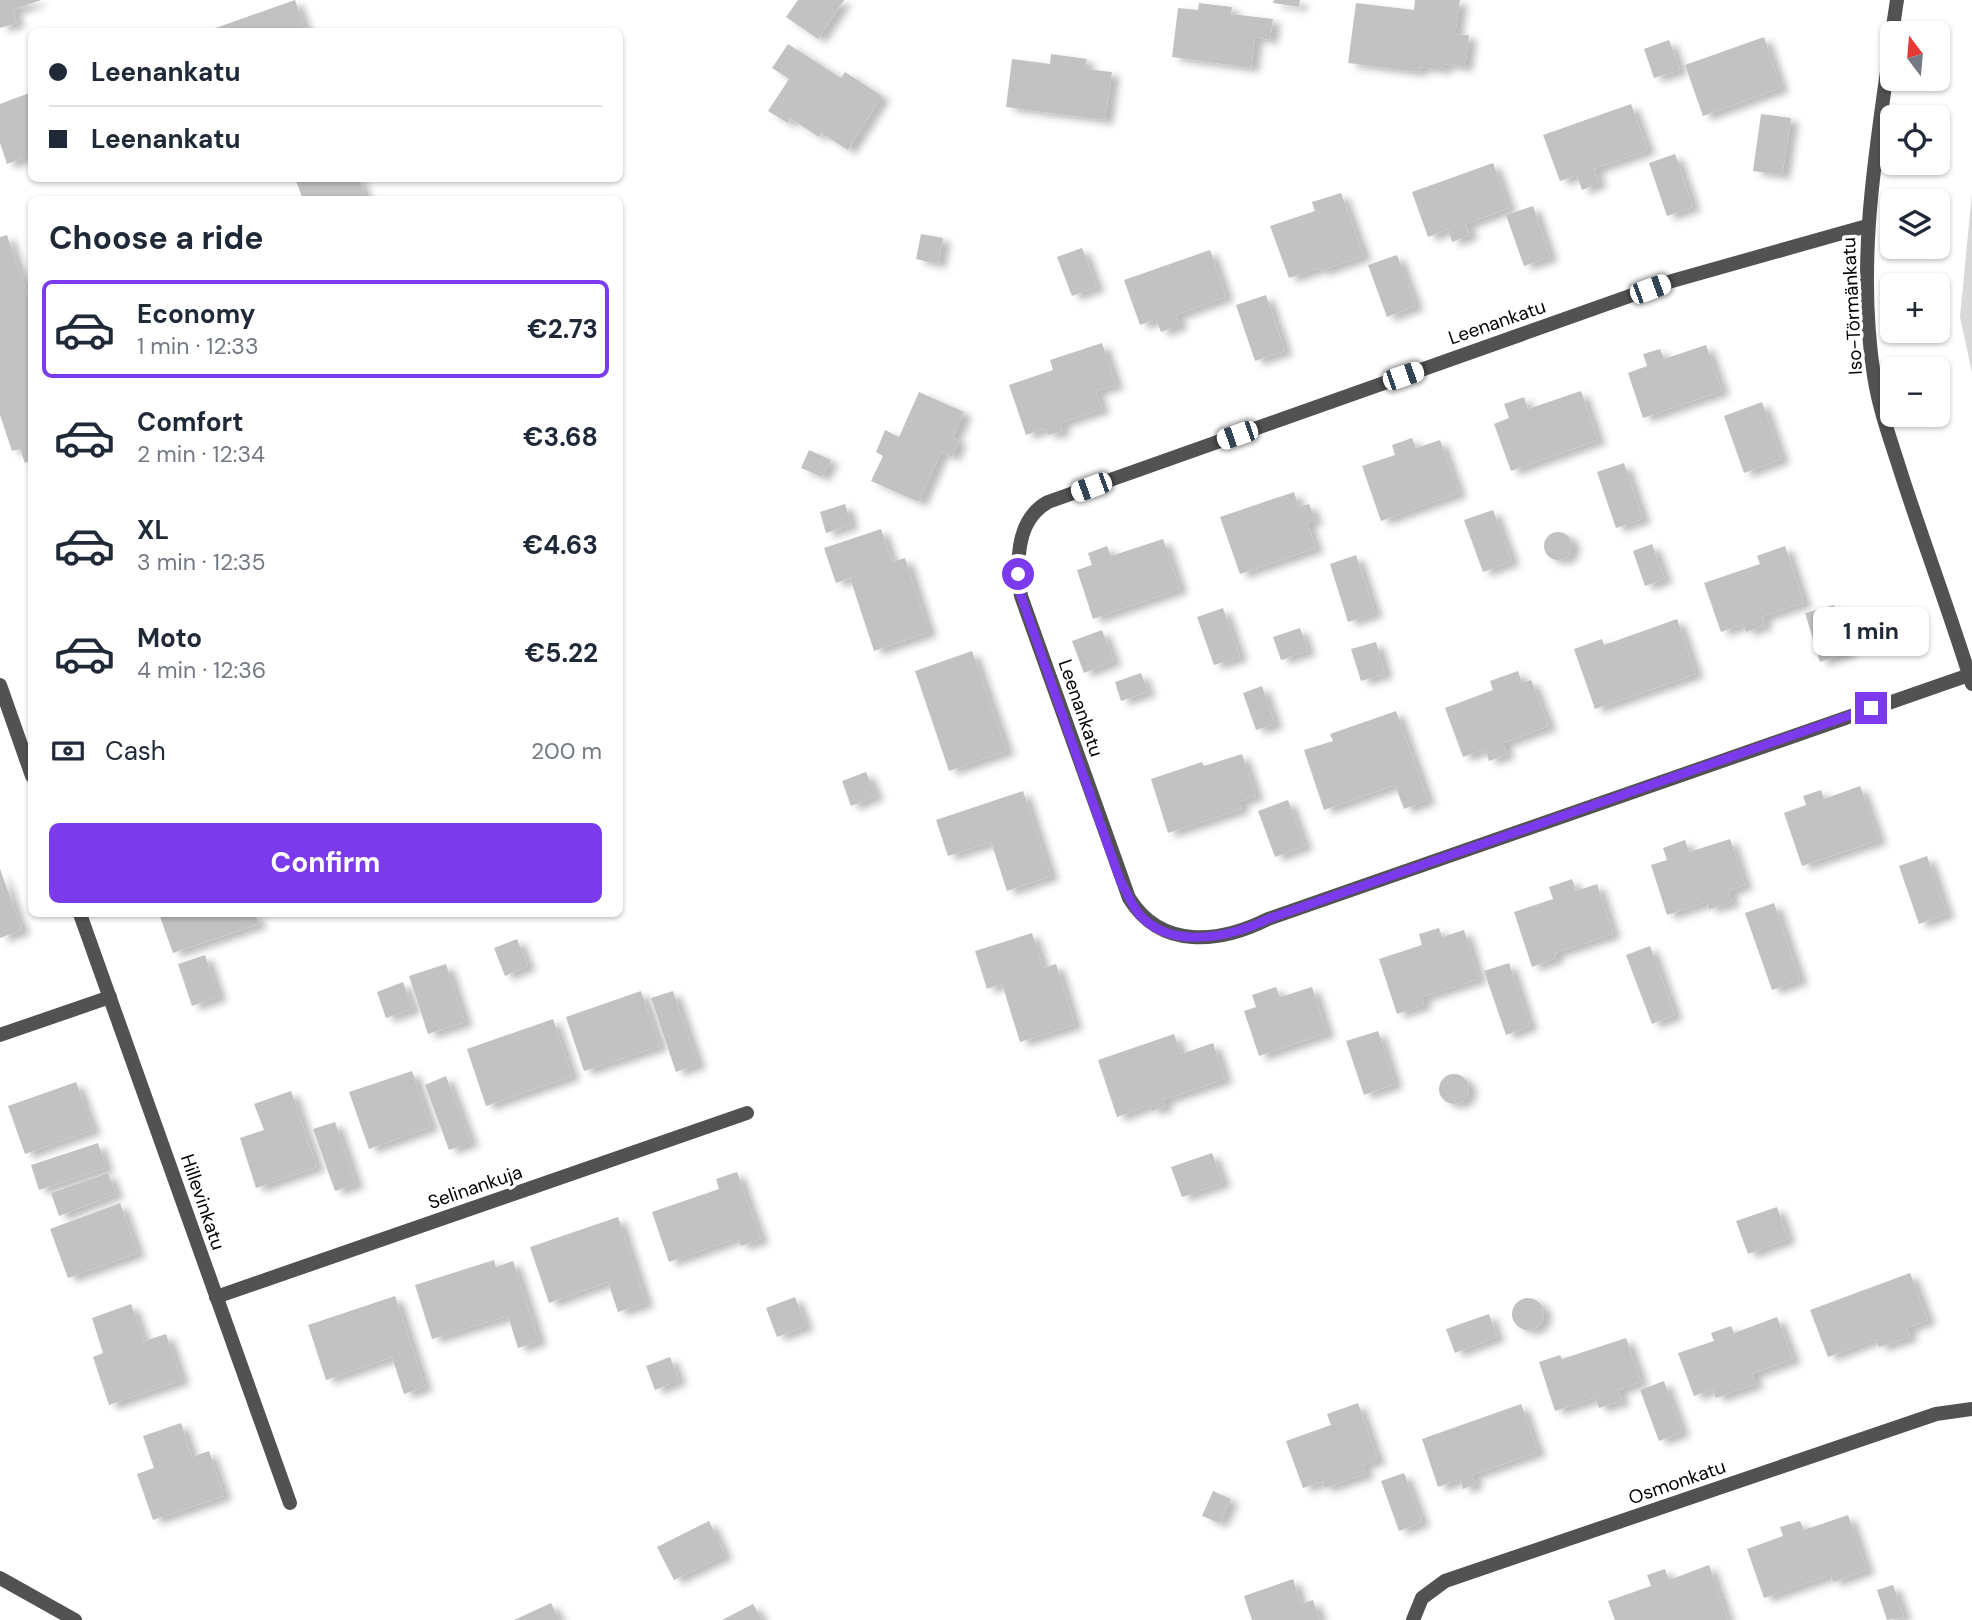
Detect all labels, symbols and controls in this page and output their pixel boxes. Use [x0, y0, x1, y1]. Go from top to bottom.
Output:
north arrow [1880, 21, 1950, 91]
map controls [1880, 21, 1950, 427]
text: Leenankatu [91, 55, 240, 89]
button: locate [1880, 105, 1950, 175]
text: Leenankatu [91, 122, 240, 156]
button: layers [1880, 189, 1950, 259]
text: Choose a ride [49, 217, 264, 259]
street label: Iso-Törmänkatu [1836, 236, 1868, 376]
car [1627, 272, 1674, 306]
button: + [1880, 273, 1950, 343]
street label: Leenankatu [1445, 294, 1549, 350]
text: Economy [137, 297, 255, 331]
icon: car [53, 298, 116, 361]
text: €2.73 [527, 312, 598, 346]
text: 1 min · 12:33 [137, 331, 259, 361]
button: − [1880, 357, 1950, 427]
car [1380, 359, 1427, 393]
text: Comfort [137, 405, 243, 439]
icon: car [53, 406, 116, 469]
car [1214, 418, 1261, 452]
text: €3.68 [523, 420, 598, 454]
text: 2 min · 12:34 [137, 439, 265, 469]
car [1068, 470, 1115, 504]
text: XL [137, 513, 169, 547]
icon: car [53, 514, 116, 577]
text: €4.63 [523, 528, 598, 562]
text: 3 min · 12:35 [137, 547, 265, 577]
route start [1002, 558, 1034, 590]
callout: 1 min [1813, 606, 1929, 656]
text: 1 min [1843, 616, 1899, 646]
text: Moto [137, 621, 202, 655]
icon: car [53, 622, 116, 685]
text: €5.22 [525, 636, 598, 670]
text: 4 min · 12:36 [137, 655, 266, 685]
street label: Leenankatu [1053, 656, 1109, 760]
route end [1855, 692, 1887, 724]
icon: cash [49, 732, 87, 770]
text: Cash [105, 734, 166, 768]
text: 200 m [531, 736, 602, 766]
button: Confirm [49, 823, 602, 903]
street label: Hillevinkatu [175, 1151, 231, 1253]
street label: Selinankuja [425, 1159, 525, 1215]
street label: Osmonkatu [1625, 1454, 1729, 1510]

